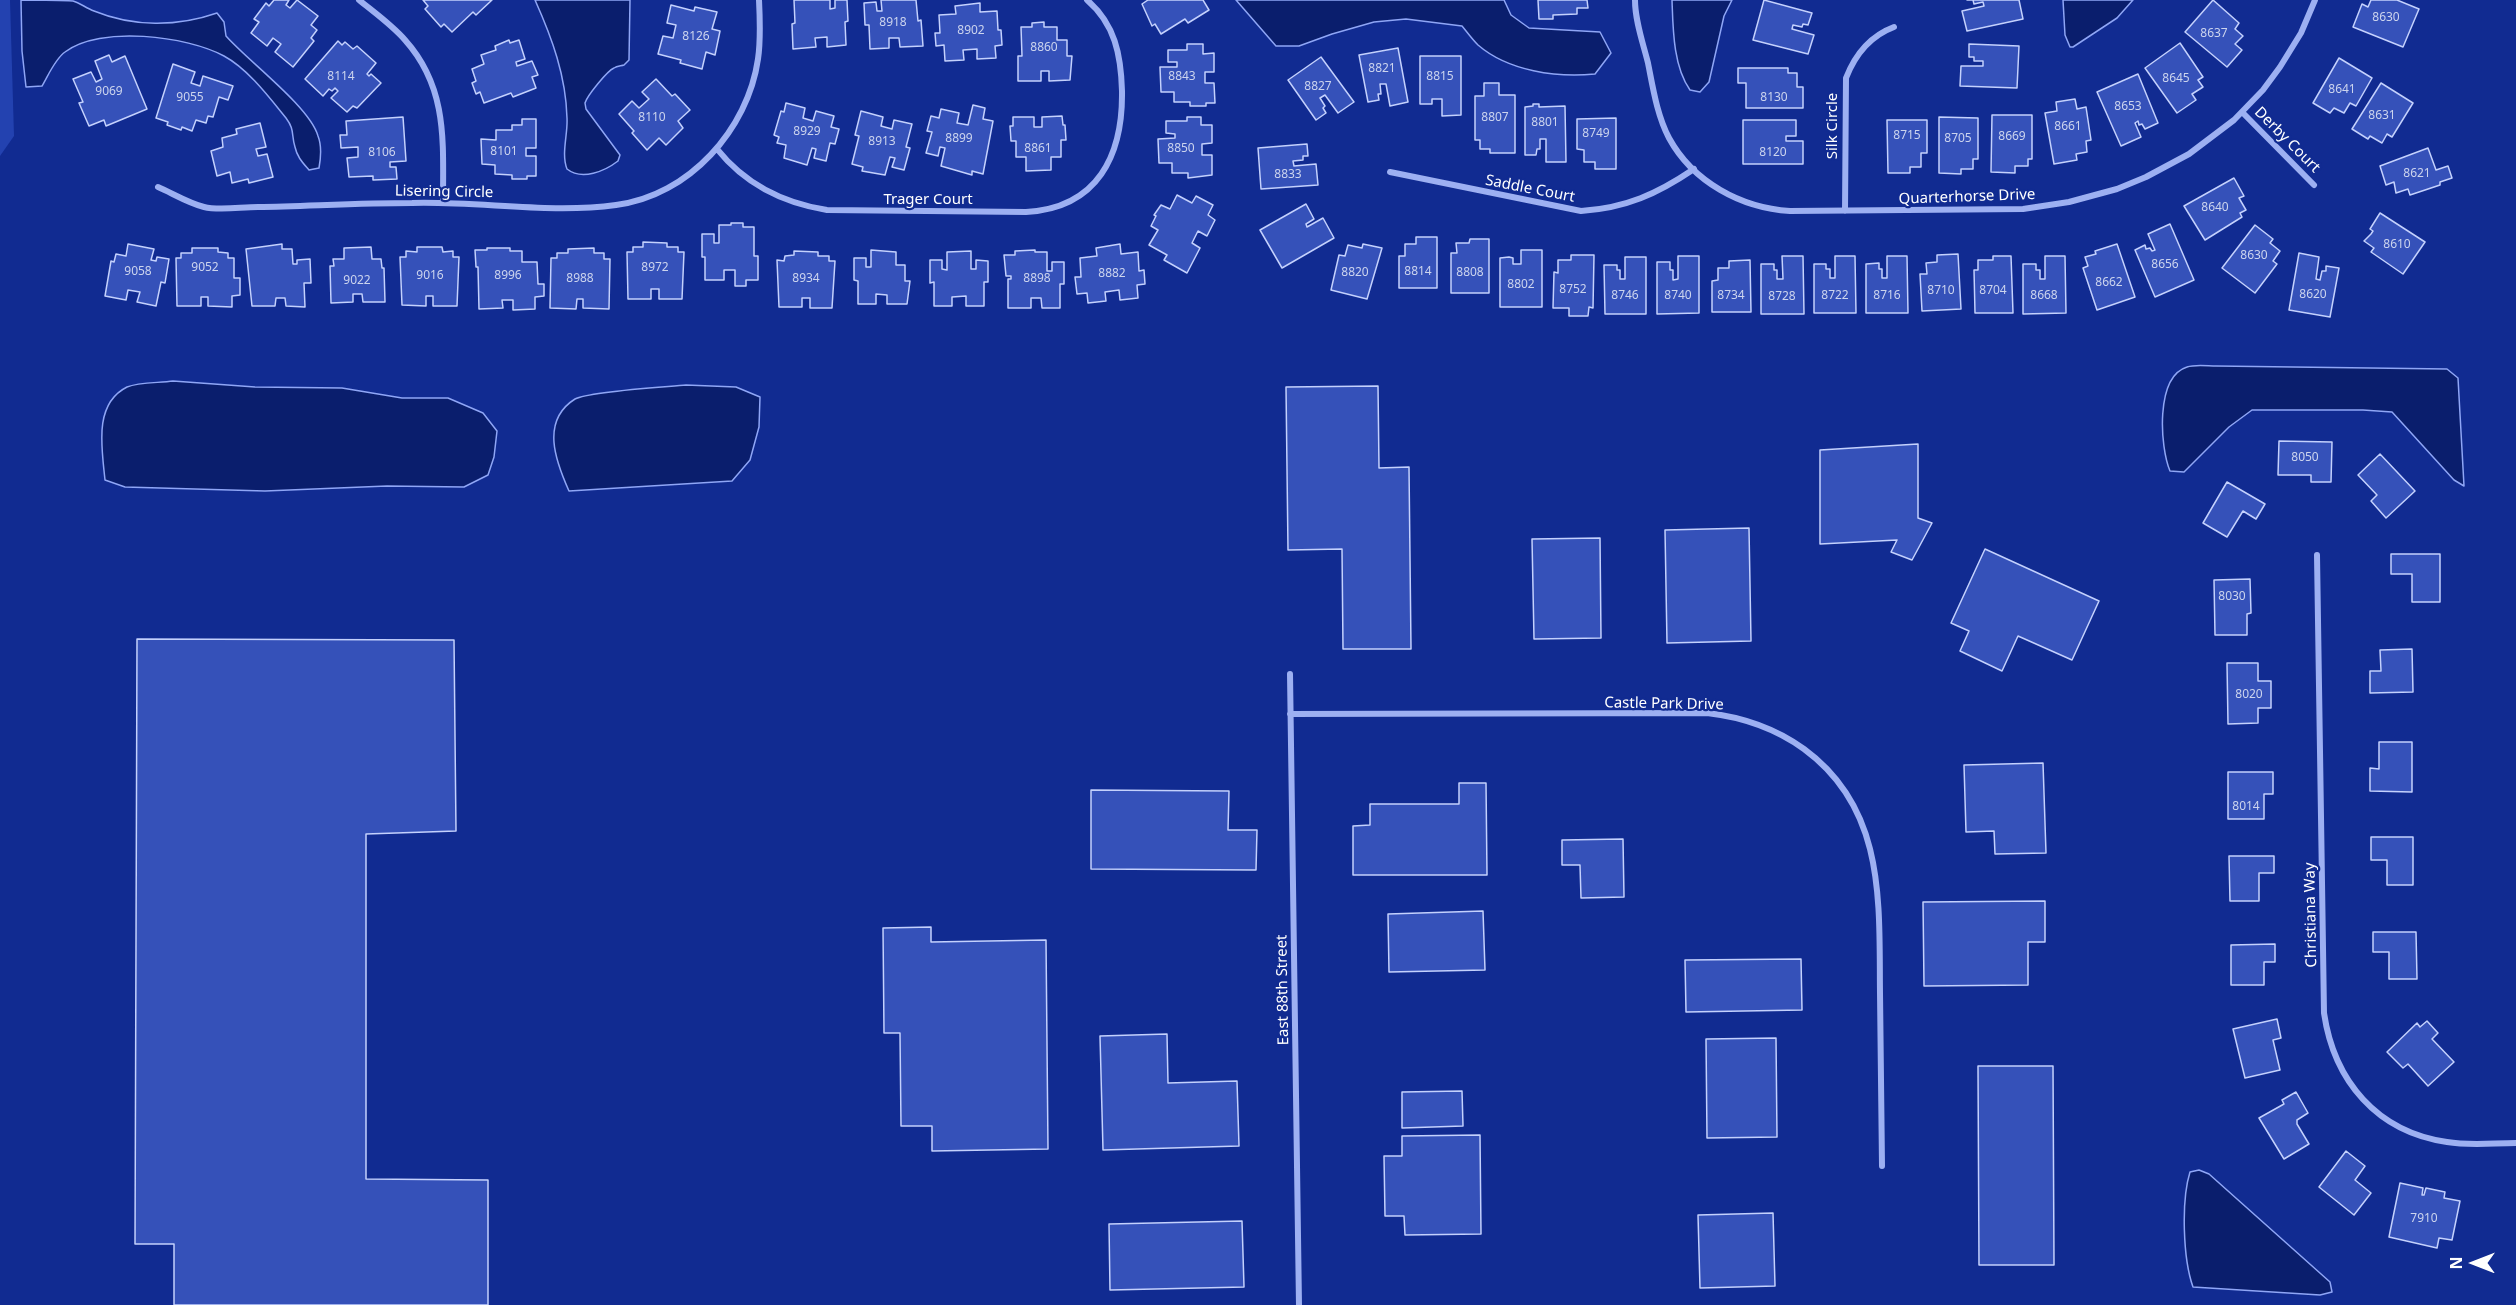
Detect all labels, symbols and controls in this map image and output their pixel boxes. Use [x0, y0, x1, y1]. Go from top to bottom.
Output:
house number: 8630 [2372, 11, 2400, 25]
house number: 8918 [879, 16, 907, 30]
house number: 8902 [957, 24, 985, 38]
house number: 8637 [2200, 27, 2228, 41]
house number: 8126 [682, 30, 710, 44]
house number: 8860 [1030, 41, 1058, 55]
house number: 8821 [1368, 62, 1396, 76]
house number: 8114 [327, 70, 355, 84]
house number: 8843 [1168, 70, 1196, 84]
house number: 8815 [1426, 70, 1454, 84]
house number: 8645 [2162, 72, 2190, 86]
house number: 8827 [1304, 80, 1332, 94]
house number: 8641 [2328, 83, 2356, 97]
house number: 9069 [95, 85, 123, 99]
house number: 9055 [176, 91, 204, 105]
house number: 8130 [1760, 91, 1788, 105]
street label: Silk Circle [1824, 93, 1842, 159]
house number: 8653 [2114, 100, 2142, 114]
street label: Derby Court [2250, 103, 2324, 177]
house number: 8631 [2368, 109, 2396, 123]
house number: 8110 [638, 111, 666, 125]
house number: 8807 [1481, 111, 1509, 125]
house number: 8801 [1531, 116, 1559, 130]
house number: 8661 [2054, 120, 2082, 134]
house number: 8929 [793, 125, 821, 139]
house number: 8749 [1582, 127, 1610, 141]
house number: 8715 [1893, 129, 1921, 143]
house number: 8669 [1998, 130, 2026, 144]
house number: 8899 [945, 132, 973, 146]
house number: 8705 [1944, 132, 1972, 146]
house number: 8913 [868, 135, 896, 149]
house number: 8861 [1024, 142, 1052, 156]
house number: 8850 [1167, 142, 1195, 156]
house number: 8101 [490, 145, 518, 159]
house number: 8106 [368, 146, 396, 160]
house number: 8120 [1759, 146, 1787, 160]
house number: 8621 [2403, 167, 2431, 181]
house number: 8833 [1274, 168, 1302, 182]
street label: Saddle Court [1484, 172, 1576, 206]
street label: Lisering Circle [395, 182, 493, 202]
street label: Quarterhorse Drive [1898, 186, 2036, 208]
street label: Trager Court [883, 191, 973, 209]
house number: 8640 [2201, 201, 2229, 215]
house number: 8610 [2383, 238, 2411, 252]
house number: 8630 [2240, 249, 2268, 263]
house number: 8656 [2151, 258, 2179, 272]
house number: 9052 [191, 261, 219, 275]
house number: 8972 [641, 261, 669, 275]
house number: 9058 [124, 265, 152, 279]
house number: 8814 [1404, 265, 1432, 279]
house number: 8820 [1341, 266, 1369, 280]
house number: 8808 [1456, 266, 1484, 280]
house number: 8882 [1098, 267, 1126, 281]
house number: 9016 [416, 269, 444, 283]
house number: 8996 [494, 269, 522, 283]
house number: 8988 [566, 272, 594, 286]
house number: 8934 [792, 272, 820, 286]
house number: 8898 [1023, 272, 1051, 286]
house number: 9022 [343, 274, 371, 288]
house number: 8662 [2095, 276, 2123, 290]
house number: 8802 [1507, 278, 1535, 292]
house number: 8752 [1559, 283, 1587, 297]
house number: 8710 [1927, 284, 1955, 298]
house number: 8704 [1979, 284, 2007, 298]
house number: 8620 [2299, 288, 2327, 302]
house number: 8746 [1611, 289, 1639, 303]
house number: 8740 [1664, 289, 1692, 303]
house number: 8734 [1717, 289, 1745, 303]
house number: 8722 [1821, 289, 1849, 303]
house number: 8716 [1873, 289, 1901, 303]
house number: 8668 [2030, 289, 2058, 303]
house number: 8728 [1768, 290, 1796, 304]
house number: 8050 [2291, 451, 2319, 465]
house number: 8030 [2218, 590, 2246, 604]
house number: 8020 [2235, 688, 2263, 702]
street label: Castle Park Drive [1604, 694, 1724, 714]
house number: 8014 [2232, 800, 2260, 814]
street label: Christiana Way [2301, 862, 2321, 968]
street label: East 88th Street [1273, 934, 1293, 1046]
house number: 7910 [2410, 1212, 2438, 1226]
north arrow [2444, 1233, 2504, 1293]
text: N [2445, 1257, 2467, 1270]

